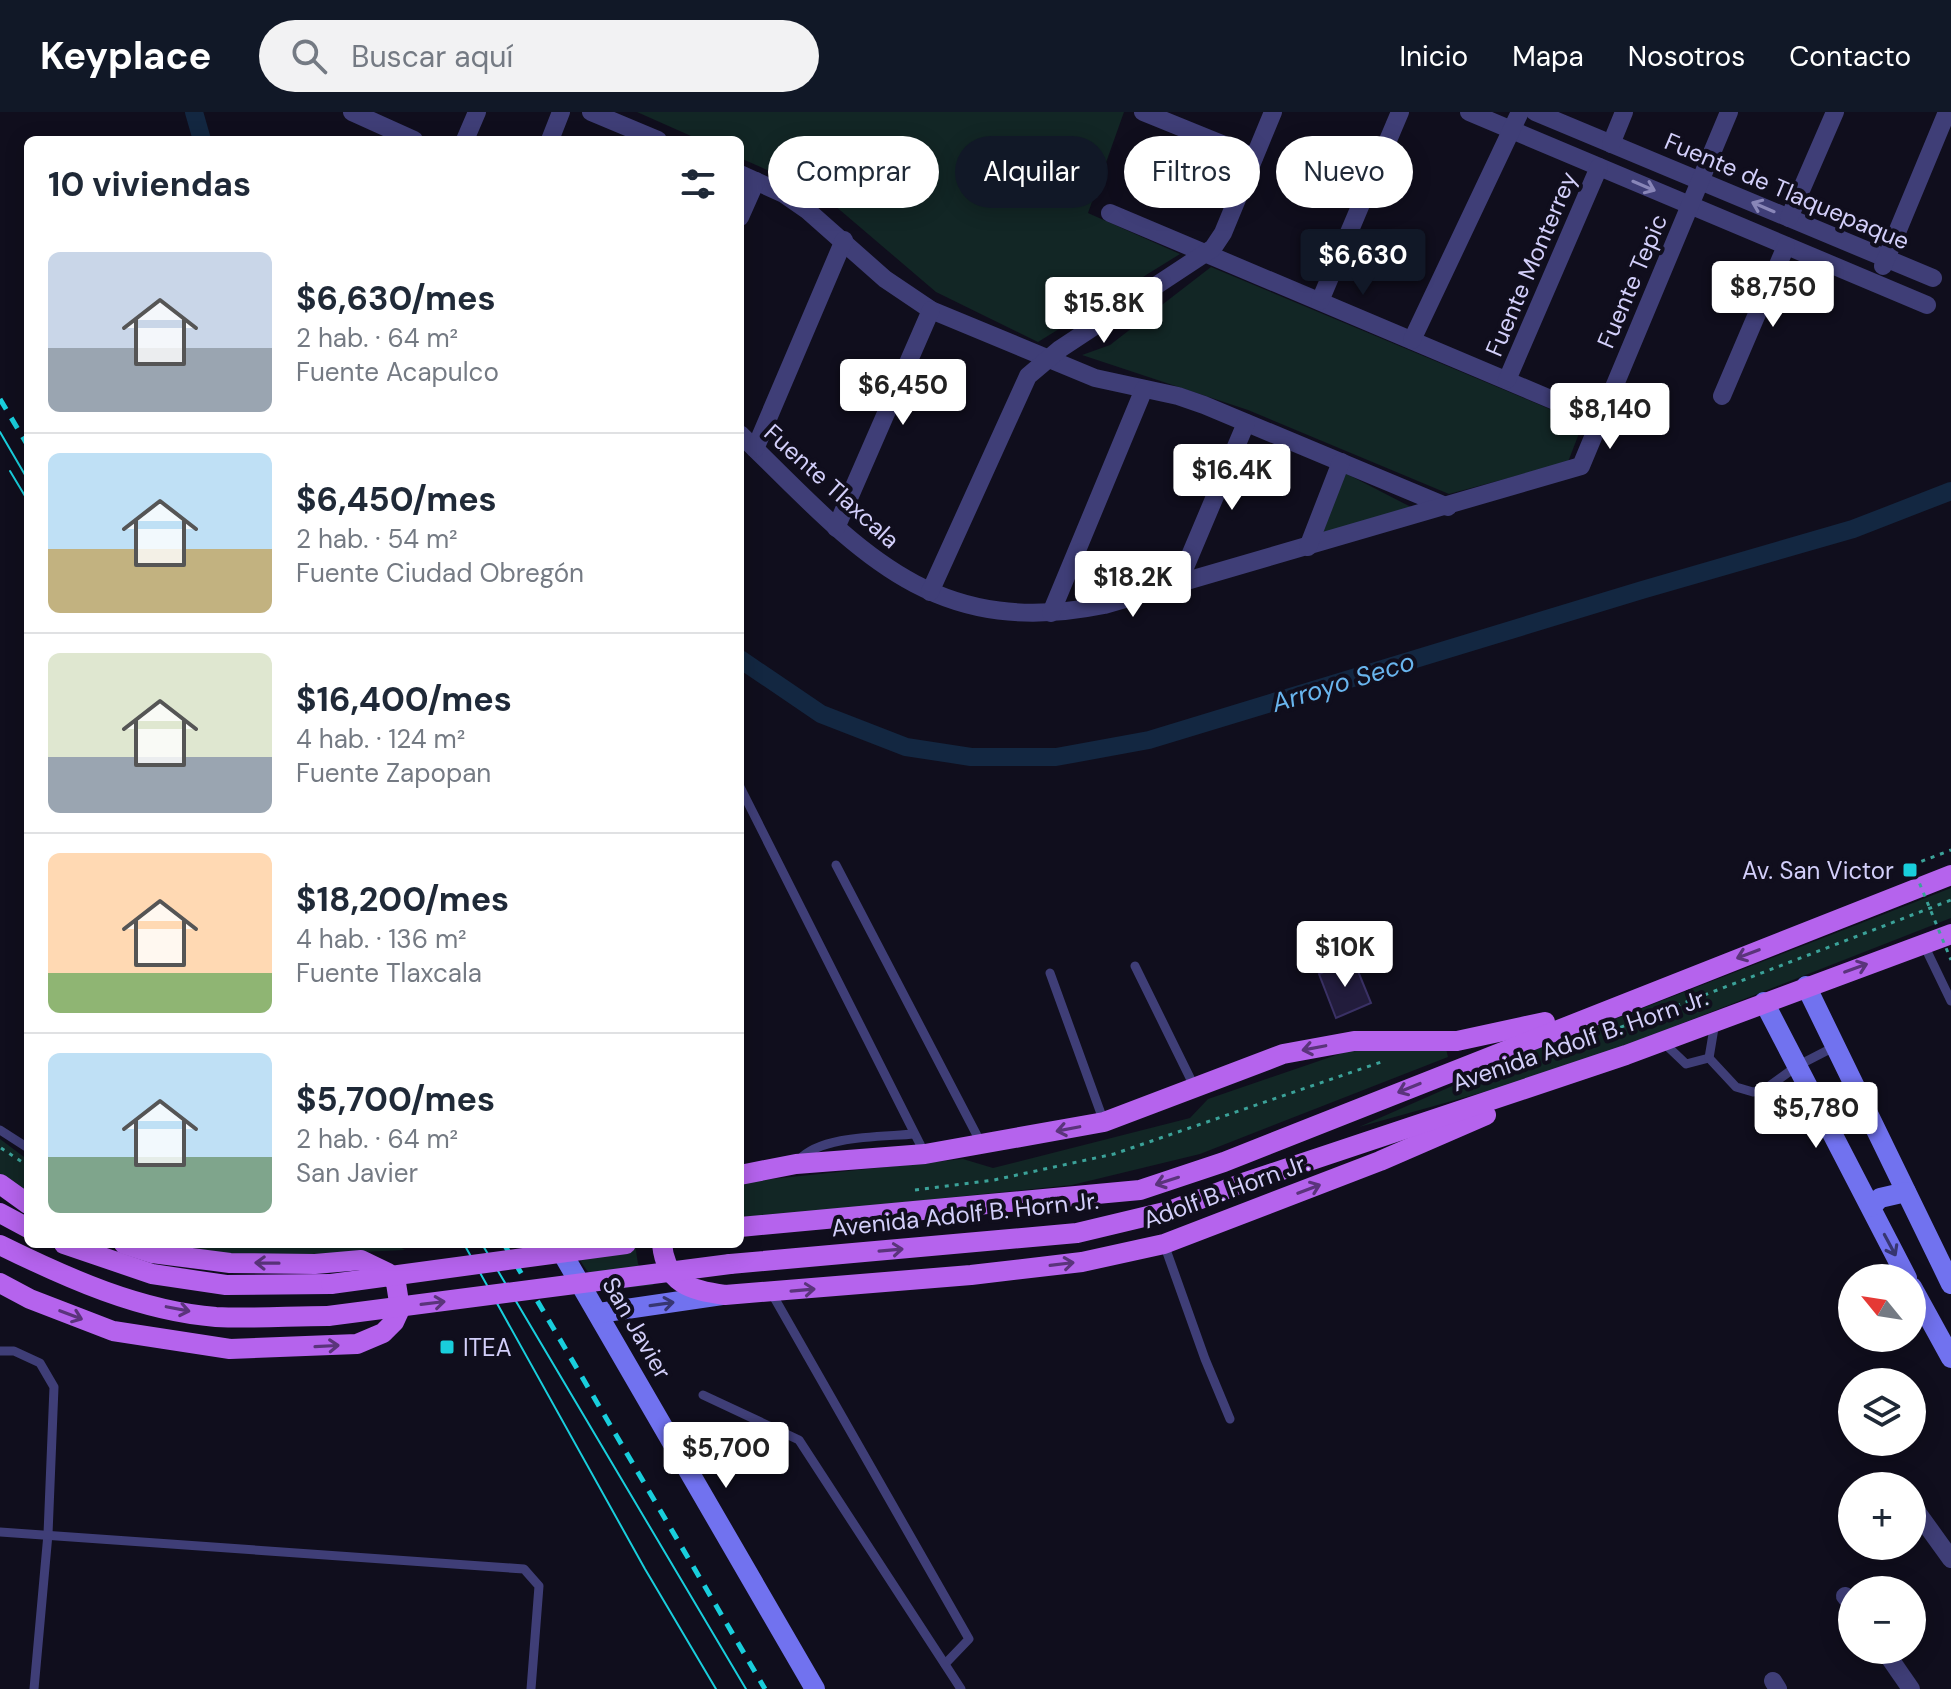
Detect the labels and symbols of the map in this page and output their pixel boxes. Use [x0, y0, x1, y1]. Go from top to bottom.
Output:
street label: Fuente de Tlaquepaque [1660, 125, 1914, 257]
street label: Fuente Monterrey [1478, 167, 1584, 361]
one-way arrow [1631, 180, 1656, 194]
one-way arrow [1751, 199, 1775, 213]
street label: Fuente Tepic [1590, 209, 1674, 353]
pin: $6,630 [1298, 229, 1428, 297]
pin: $8,750 [1708, 261, 1838, 329]
pin: $15.8K [1039, 277, 1169, 345]
pin: $6,450 [838, 359, 968, 427]
pin: $8,140 [1545, 383, 1675, 451]
street label: Fuente Tlaxcala [758, 417, 906, 555]
pin: $16.4K [1167, 444, 1297, 512]
pin: $18.2K [1068, 551, 1198, 619]
water label: Arroyo Seco [1266, 644, 1419, 720]
place label: Av. San Victor [1742, 855, 1894, 886]
marker: Av. San Victor [1901, 861, 1919, 879]
pin: $10K [1298, 921, 1392, 989]
one-way arrow [1736, 948, 1761, 962]
one-way arrow [1843, 960, 1868, 974]
street label: Avenida Adolf B. Horn Jr. [1448, 982, 1712, 1098]
one-way arrow [1302, 1042, 1327, 1057]
one-way arrow [1397, 1082, 1422, 1096]
pin: $5,780 [1751, 1082, 1881, 1150]
one-way arrow [1055, 1122, 1081, 1137]
street label: Adolf B. Horn Jr. [1139, 1147, 1313, 1235]
one-way arrow [1154, 1175, 1179, 1190]
one-way arrow [1296, 1180, 1321, 1195]
street label: Avenida Adolf B. Horn Jr. [830, 1185, 1100, 1243]
one-way arrow [1883, 1233, 1899, 1257]
one-way arrow [877, 1242, 904, 1257]
one-way arrow [254, 1255, 281, 1271]
one-way arrow [1048, 1257, 1075, 1272]
north arrow [1838, 1264, 1926, 1352]
street label: San Javier [595, 1271, 679, 1385]
one-way arrow [789, 1282, 816, 1297]
one-way arrow [420, 1295, 445, 1310]
one-way arrow [648, 1296, 675, 1311]
one-way arrow [164, 1303, 190, 1318]
one-way arrow [58, 1309, 83, 1323]
place label: ITEA [463, 1332, 512, 1363]
one-way arrow [313, 1338, 340, 1353]
marker: ITEA [438, 1338, 456, 1356]
pin: $5,700 [661, 1422, 791, 1490]

